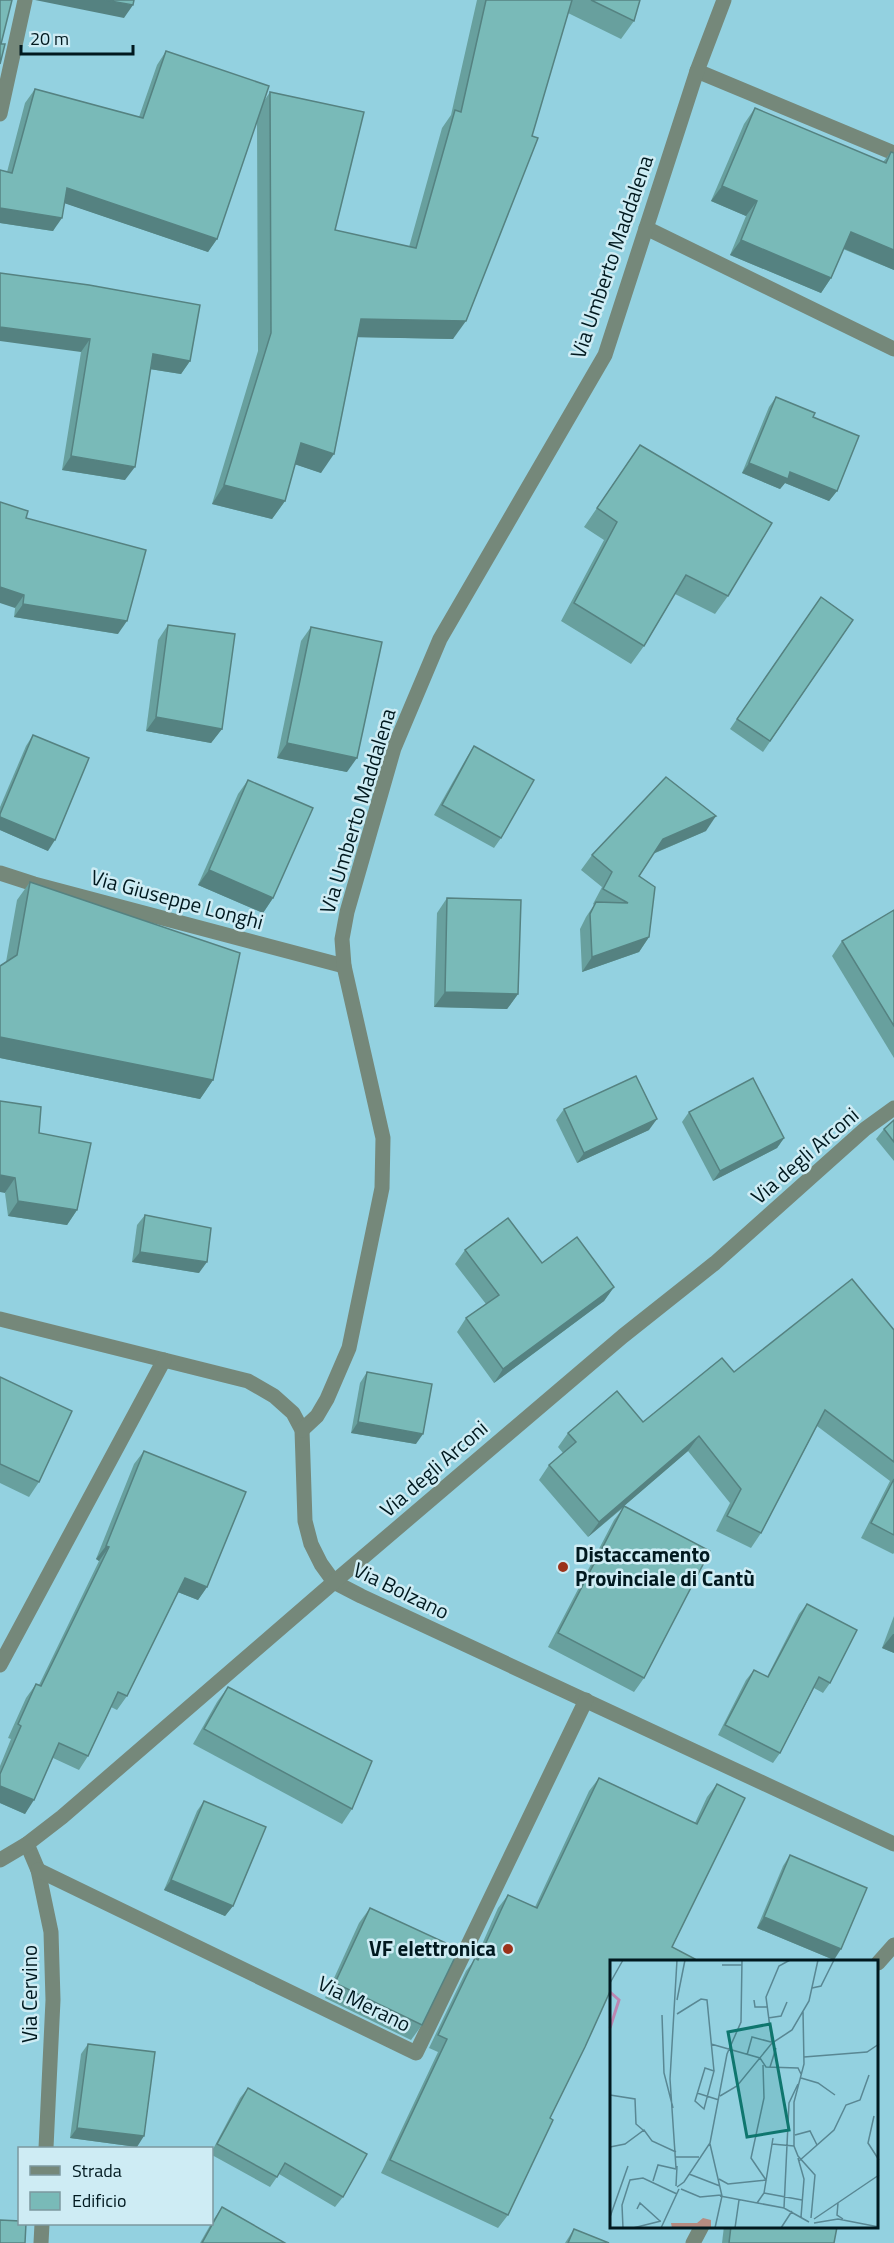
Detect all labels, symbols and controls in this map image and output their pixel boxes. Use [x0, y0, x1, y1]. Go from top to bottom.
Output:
scale bar [21, 18, 134, 56]
text: 20 m [30, 25, 69, 52]
street label: Via Umberto Maddalena [561, 150, 661, 363]
street label: Via Umberto Maddalena [311, 704, 404, 917]
street label: Via Giuseppe Longhi [87, 861, 267, 937]
street label: Via degli Arconi [743, 1099, 865, 1211]
street label: Via degli Arconi [372, 1412, 494, 1524]
place label: Distaccamento Provinciale di Cantù [575, 1538, 755, 1594]
street label: Via Bolzano [348, 1553, 455, 1627]
marker: Distaccamento Provinciale di Cantù [556, 1560, 570, 1574]
place label: VF elettronica [369, 1932, 496, 1964]
marker: VF elettronica [501, 1942, 515, 1956]
street label: Via Cervino [13, 1945, 45, 2043]
inset map [610, 1960, 879, 2228]
street label: Via Merano [312, 1967, 417, 2039]
legend [18, 2147, 213, 2225]
text: Strada [72, 2157, 122, 2184]
text: Edificio [72, 2187, 126, 2214]

